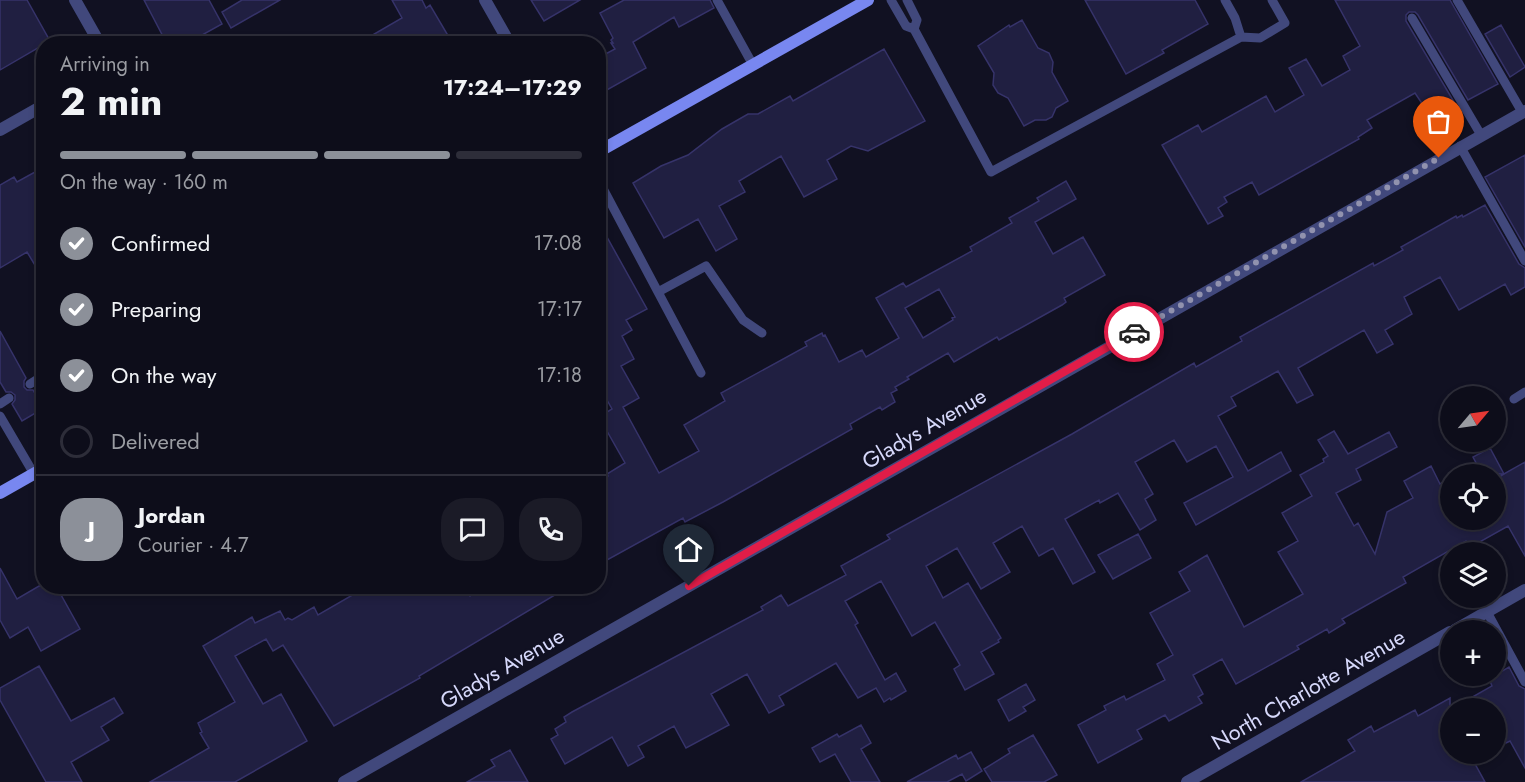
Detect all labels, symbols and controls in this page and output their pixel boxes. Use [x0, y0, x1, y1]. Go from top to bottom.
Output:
text: Arriving in [60, 50, 150, 79]
text: 17:24–17:29 [443, 71, 582, 103]
text: 2 min [60, 73, 162, 130]
pin [1413, 96, 1464, 158]
icon: bag [1422, 105, 1455, 138]
text: On the way · 160 m [60, 168, 228, 197]
icon: check [60, 227, 93, 260]
text: Confirmed [111, 227, 210, 259]
text: 17:08 [534, 229, 582, 258]
icon: check [60, 293, 93, 326]
text: Preparing [111, 293, 202, 325]
text: 17:17 [537, 295, 582, 324]
courier [1104, 302, 1164, 362]
icon: car [1118, 316, 1151, 349]
icon: check [60, 359, 93, 392]
text: On the way [111, 359, 216, 391]
text: 17:18 [537, 361, 582, 390]
street label: Gladys Avenue [856, 379, 992, 477]
north arrow [1440, 386, 1506, 452]
map controls [1440, 386, 1506, 764]
text: Delivered [111, 425, 200, 457]
button: locate [1440, 464, 1506, 530]
button: chat [441, 498, 504, 561]
button: phone [519, 498, 582, 561]
text: Jordan [138, 499, 205, 531]
text: J [88, 513, 95, 545]
pin [663, 524, 714, 586]
text: Courier · 4.7 [138, 531, 249, 560]
icon: home [672, 533, 705, 566]
button: layers [1440, 542, 1506, 608]
street label: Gladys Avenue [434, 619, 570, 717]
street label: North Charlotte Avenue [1205, 620, 1411, 758]
button: + [1440, 620, 1506, 686]
button: − [1440, 698, 1506, 764]

